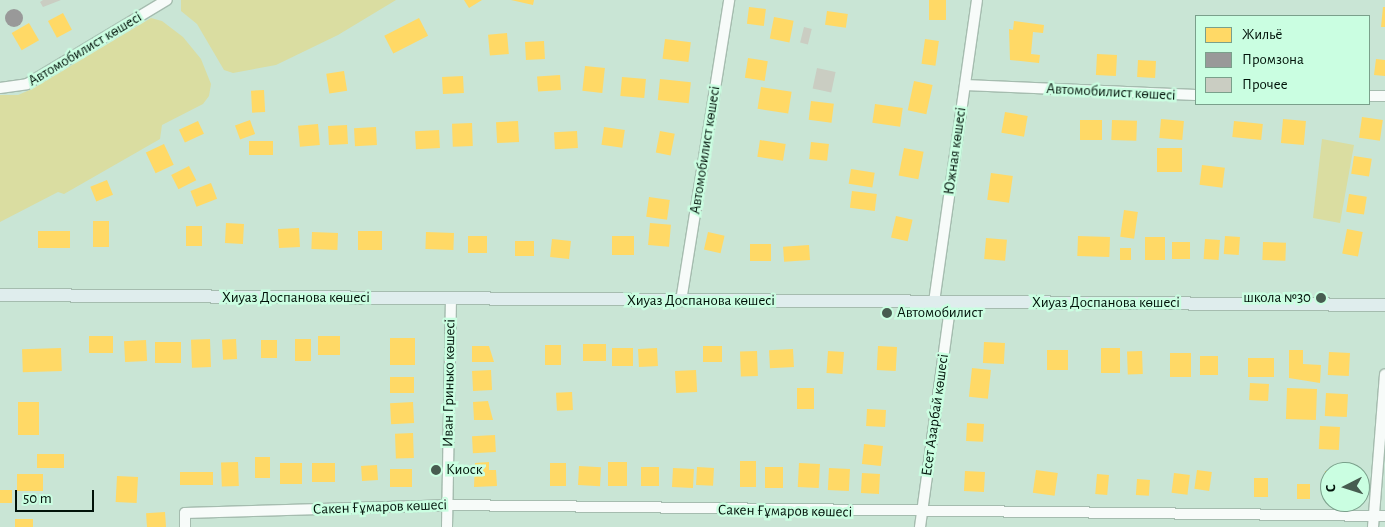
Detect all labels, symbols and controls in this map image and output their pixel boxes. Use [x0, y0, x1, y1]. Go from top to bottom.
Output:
street label: Автомобилист көшесі [25, 8, 145, 90]
legend [1195, 15, 1370, 105]
text: Жильё [1242, 27, 1282, 42]
text: Промзона [1242, 52, 1304, 67]
text: Прочее [1242, 77, 1288, 92]
street label: Автомобилист көшесі [1046, 80, 1176, 104]
street label: Автомобилист көшесі [686, 85, 724, 215]
street label: Южная көшесі [940, 106, 970, 196]
street label: Хиуаз Доспанова көшесі [222, 289, 370, 307]
place label: школа №30 [1243, 289, 1311, 307]
street label: Хиуаз Доспанова көшесі [627, 292, 775, 310]
marker: школа №30 [1315, 292, 1327, 304]
street label: Хиуаз Доспанова көшесі [1032, 294, 1180, 312]
place label: Автомобилист [897, 304, 983, 322]
marker: Автомобилист [881, 307, 893, 319]
street label: Иван Гринько көшесі [439, 319, 459, 447]
street label: Есет Азарбай көшесі [918, 353, 952, 477]
place label: Киоск [446, 461, 483, 479]
north arrow [1320, 462, 1370, 512]
marker: Киоск [430, 464, 442, 476]
scale bar [18, 480, 96, 512]
text: С [1324, 484, 1338, 493]
text: 50 m [23, 491, 52, 506]
street label: Сакен Ғұмаров көшесі [313, 496, 447, 518]
street label: Сакен Ғұмаров көшесі [718, 501, 852, 521]

